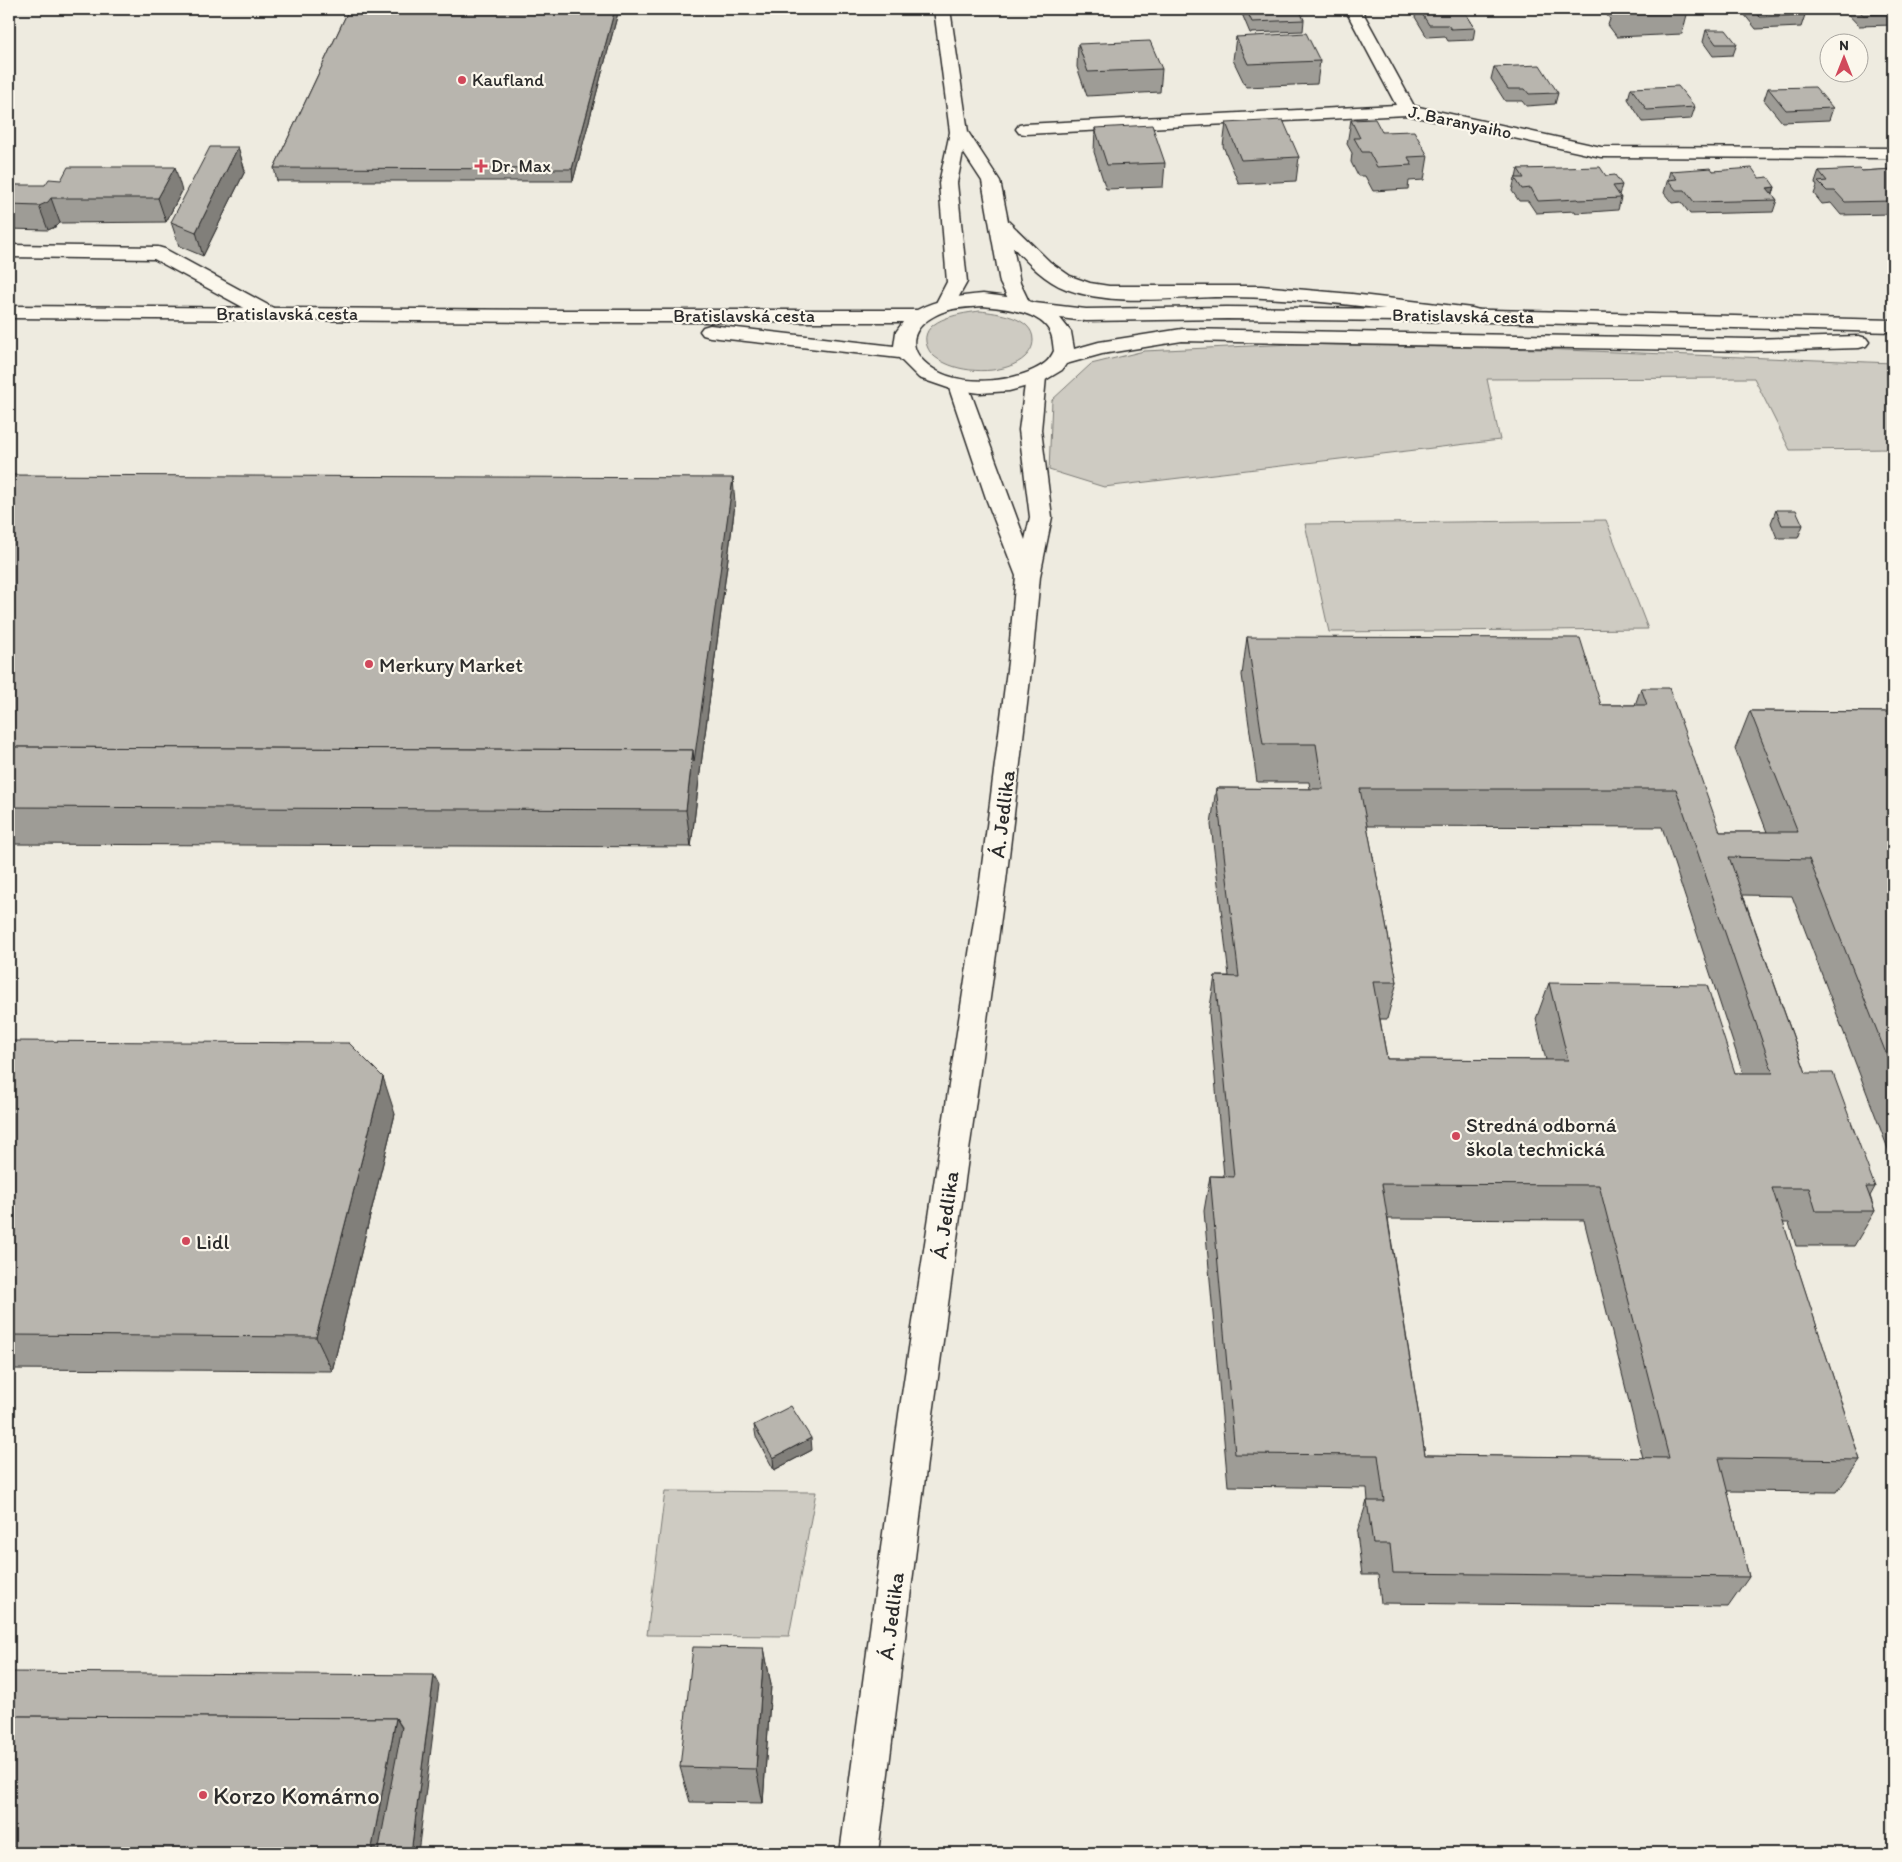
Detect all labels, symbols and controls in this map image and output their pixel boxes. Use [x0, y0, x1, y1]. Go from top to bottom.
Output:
north arrow [1820, 32, 1870, 82]
text: N [1839, 37, 1849, 54]
place label: Kaufland [472, 69, 544, 91]
marker: Kaufland [456, 74, 468, 86]
street label: J. Baranyaiho [1406, 100, 1514, 144]
place label: Dr. Max [491, 155, 551, 177]
marker: Dr. Max [475, 160, 487, 172]
street label: Bratislavská cesta [216, 303, 358, 325]
street label: Bratislavská cesta [1392, 304, 1534, 328]
street label: Bratislavská cesta [673, 305, 815, 327]
place label: Merkury Market [379, 652, 523, 677]
marker: Merkury Market [363, 658, 375, 670]
street label: Á. Jedlika [984, 769, 1020, 859]
place label: Stredná odborná škola technická [1466, 1112, 1617, 1161]
marker: Stredná odborná škola technická [1450, 1130, 1462, 1142]
street label: Á. Jedlika [926, 1169, 964, 1260]
place label: Lidl [196, 1229, 230, 1254]
marker: Lidl [180, 1235, 192, 1247]
street label: Á. Jedlika [873, 1571, 909, 1661]
place label: Korzo Komárno [213, 1780, 380, 1810]
marker: Korzo Komárno [197, 1789, 209, 1801]

